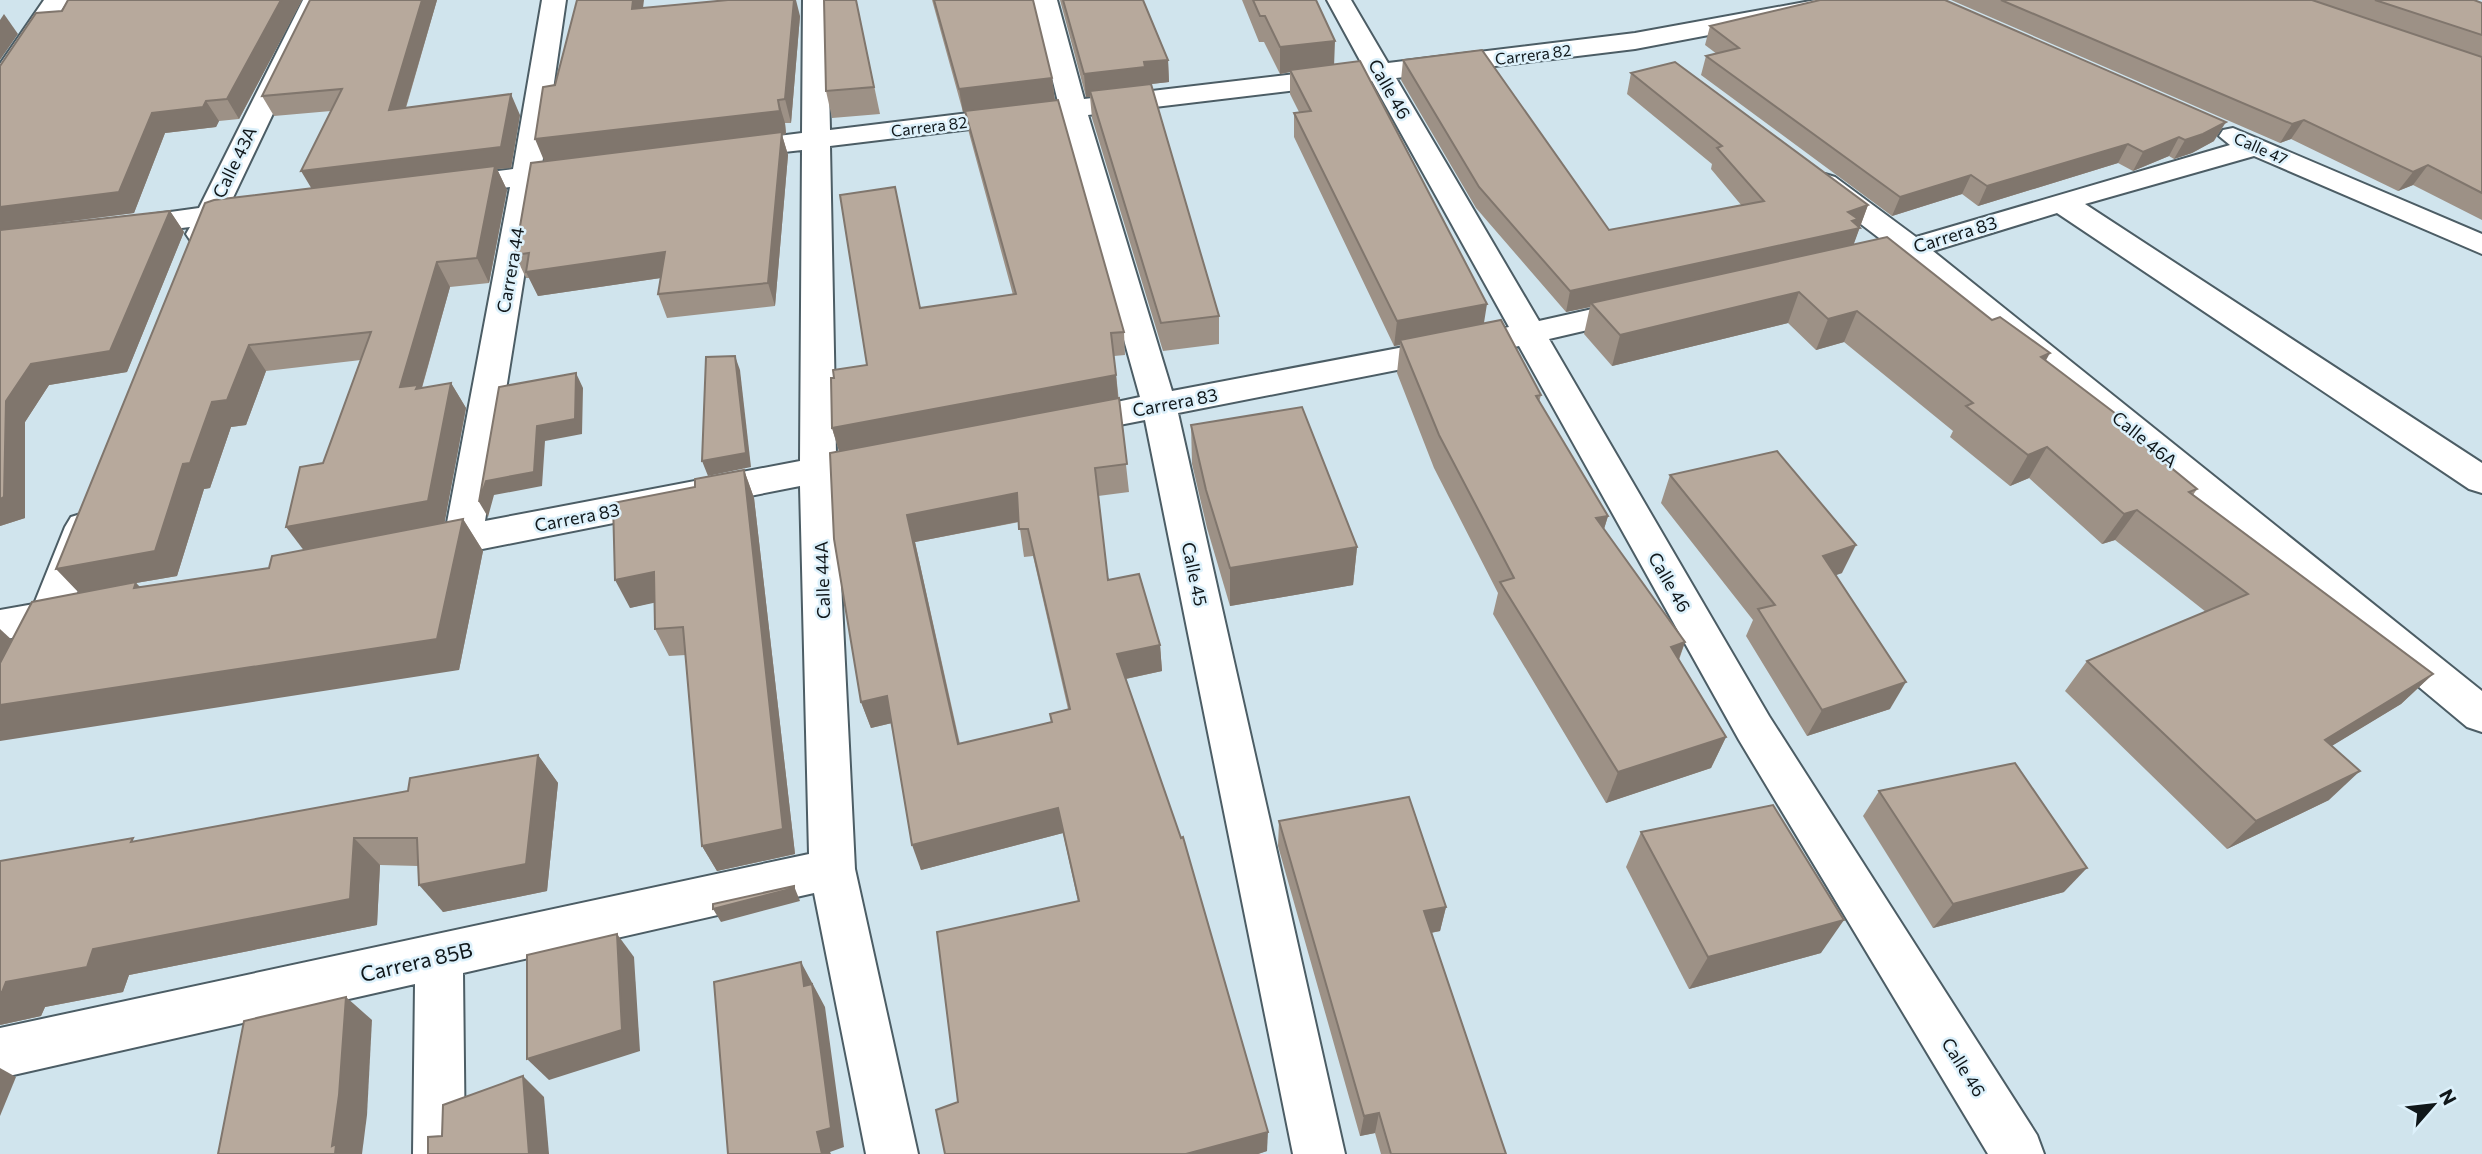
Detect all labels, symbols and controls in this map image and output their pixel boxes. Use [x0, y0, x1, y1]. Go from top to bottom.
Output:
street label: Carrera 82 [1494, 40, 1572, 68]
street label: Calle 46 [1364, 55, 1416, 123]
street label: Carrera 82 [890, 112, 968, 140]
street label: Calle 43A [207, 123, 261, 201]
street label: Calle 47 [2231, 128, 2291, 168]
street label: Carrera 83 [1910, 211, 2000, 257]
street label: Carrera 44 [492, 225, 528, 315]
street label: Carrera 83 [1131, 383, 1219, 421]
street label: Calle 46A [2108, 406, 2182, 472]
street label: Carrera 83 [533, 498, 621, 536]
street label: Calle 45 [1177, 540, 1213, 608]
street label: Calle 44A [810, 541, 834, 619]
street label: Calle 46 [1644, 548, 1696, 616]
street label: Carrera 85B [357, 936, 475, 986]
street label: Calle 46 [1937, 1033, 1991, 1101]
north arrow [2398, 1070, 2468, 1140]
text: N [2435, 1085, 2462, 1108]

